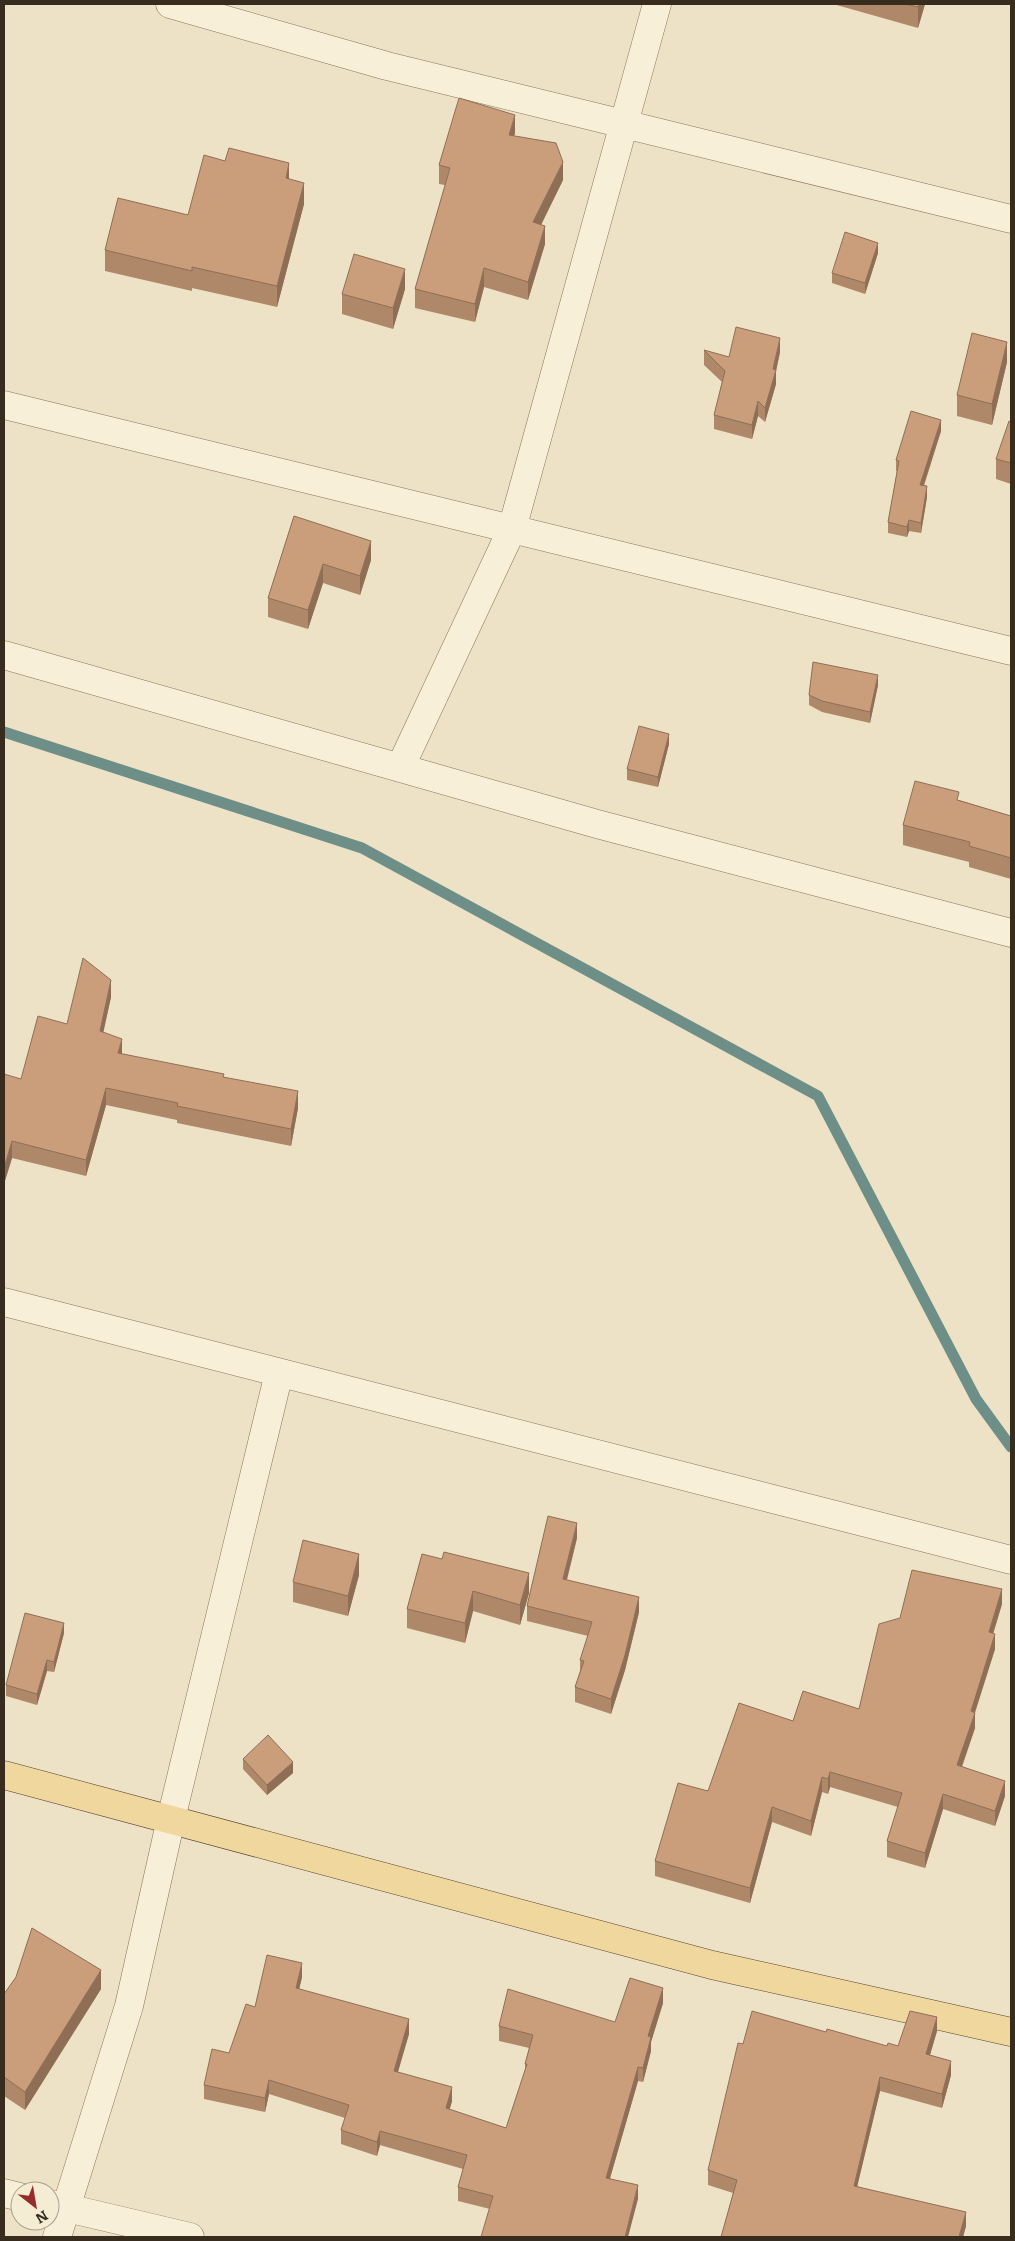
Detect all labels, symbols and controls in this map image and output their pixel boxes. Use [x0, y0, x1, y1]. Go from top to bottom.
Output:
north arrow [10, 2181, 60, 2231]
text: N [32, 2206, 52, 2230]

